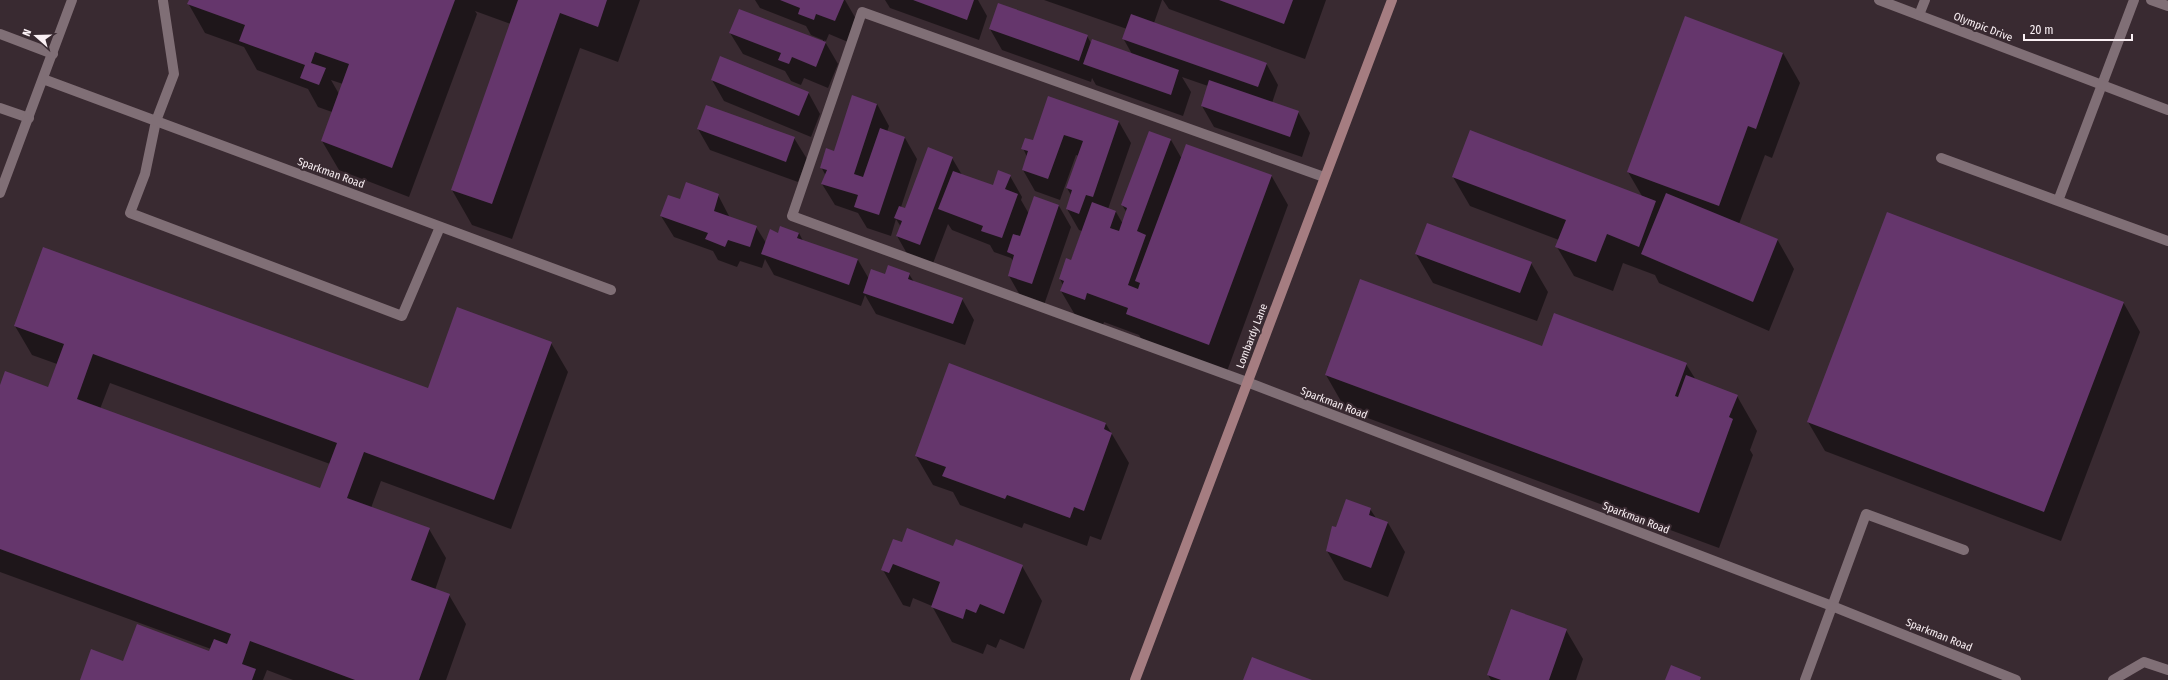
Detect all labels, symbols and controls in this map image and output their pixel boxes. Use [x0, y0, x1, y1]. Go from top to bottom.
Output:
street label: Olympic Drive [1952, 10, 2014, 44]
north arrow [16, 16, 56, 56]
scale bar [2024, 16, 2132, 42]
text: 20 m [2030, 23, 2054, 37]
text: N [20, 27, 34, 38]
street label: Sparkman Road [296, 155, 366, 191]
street label: Lombardy Lane [1234, 302, 1270, 370]
street label: Sparkman Road [1299, 384, 1369, 422]
street label: Sparkman Road [1601, 499, 1671, 537]
street label: Sparkman Road [1904, 616, 1974, 654]

